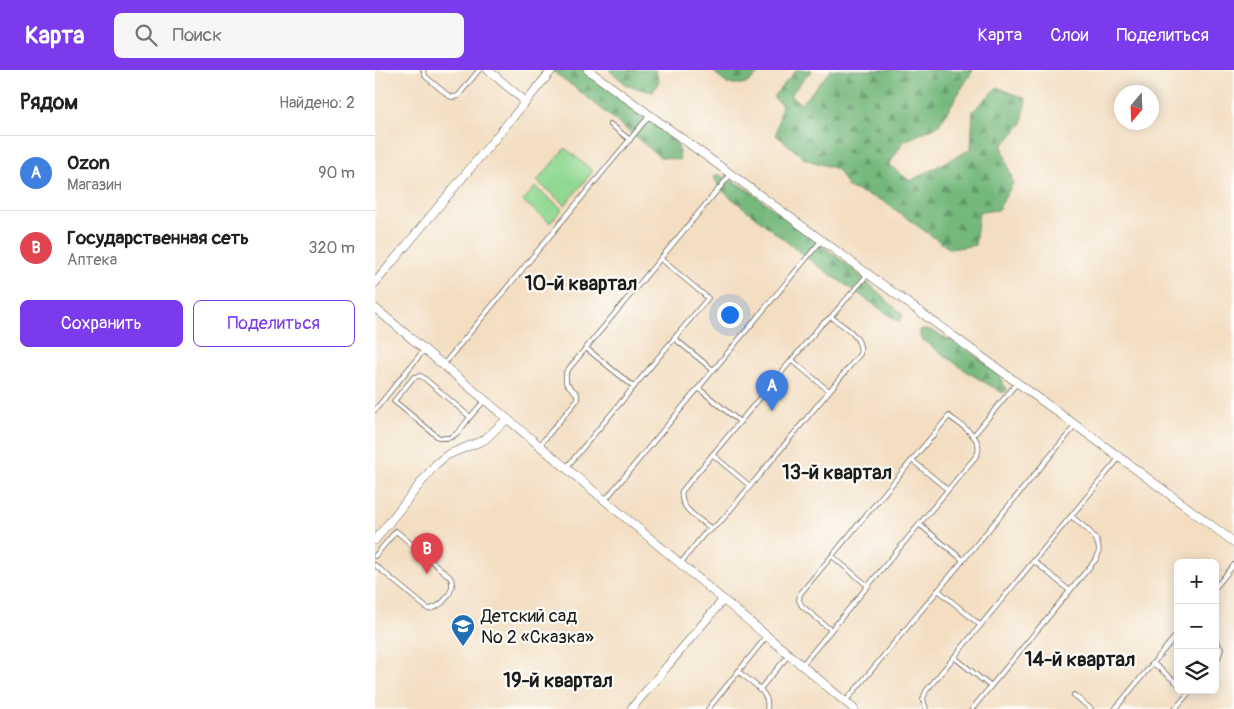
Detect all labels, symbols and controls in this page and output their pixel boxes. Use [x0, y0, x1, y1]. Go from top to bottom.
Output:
search box [114, 13, 464, 58]
text: Карта [25, 21, 84, 50]
icon: search [132, 21, 160, 49]
text: Поиск [172, 23, 222, 47]
text: Карта [978, 24, 1022, 47]
text: Слои [1050, 24, 1088, 47]
text: Поделиться [1116, 24, 1209, 47]
north arrow [1114, 85, 1159, 130]
text: Рядом [20, 89, 78, 116]
text: Найдено: 2 [279, 93, 355, 113]
text: Ozon [67, 151, 110, 175]
text: A [31, 163, 41, 183]
text: 90 m [318, 163, 355, 183]
text: Магазин [67, 175, 122, 195]
text: Государственная сеть [67, 226, 249, 250]
text: B [31, 238, 41, 258]
text: 320 m [309, 238, 355, 258]
text: Аптека [67, 250, 117, 270]
district label: 10-й квартал [525, 271, 637, 296]
button: Сохранить [20, 300, 183, 347]
button: Поделиться [193, 300, 355, 347]
your location [717, 302, 743, 328]
pin: A [756, 370, 788, 411]
district label: 13-й квартал [782, 460, 892, 485]
pin: B [411, 533, 443, 574]
map controls [1174, 559, 1219, 694]
button: + [1174, 559, 1219, 604]
button: − [1174, 604, 1219, 649]
place label: Детский сад № 2 «Сказка» [480, 605, 594, 649]
school or university icon: Детский сад № 2 «Сказка» [450, 613, 476, 647]
district label: 14-й квартал [1025, 647, 1135, 672]
button: layers [1174, 649, 1219, 694]
district label: 19-й квартал [503, 668, 613, 693]

